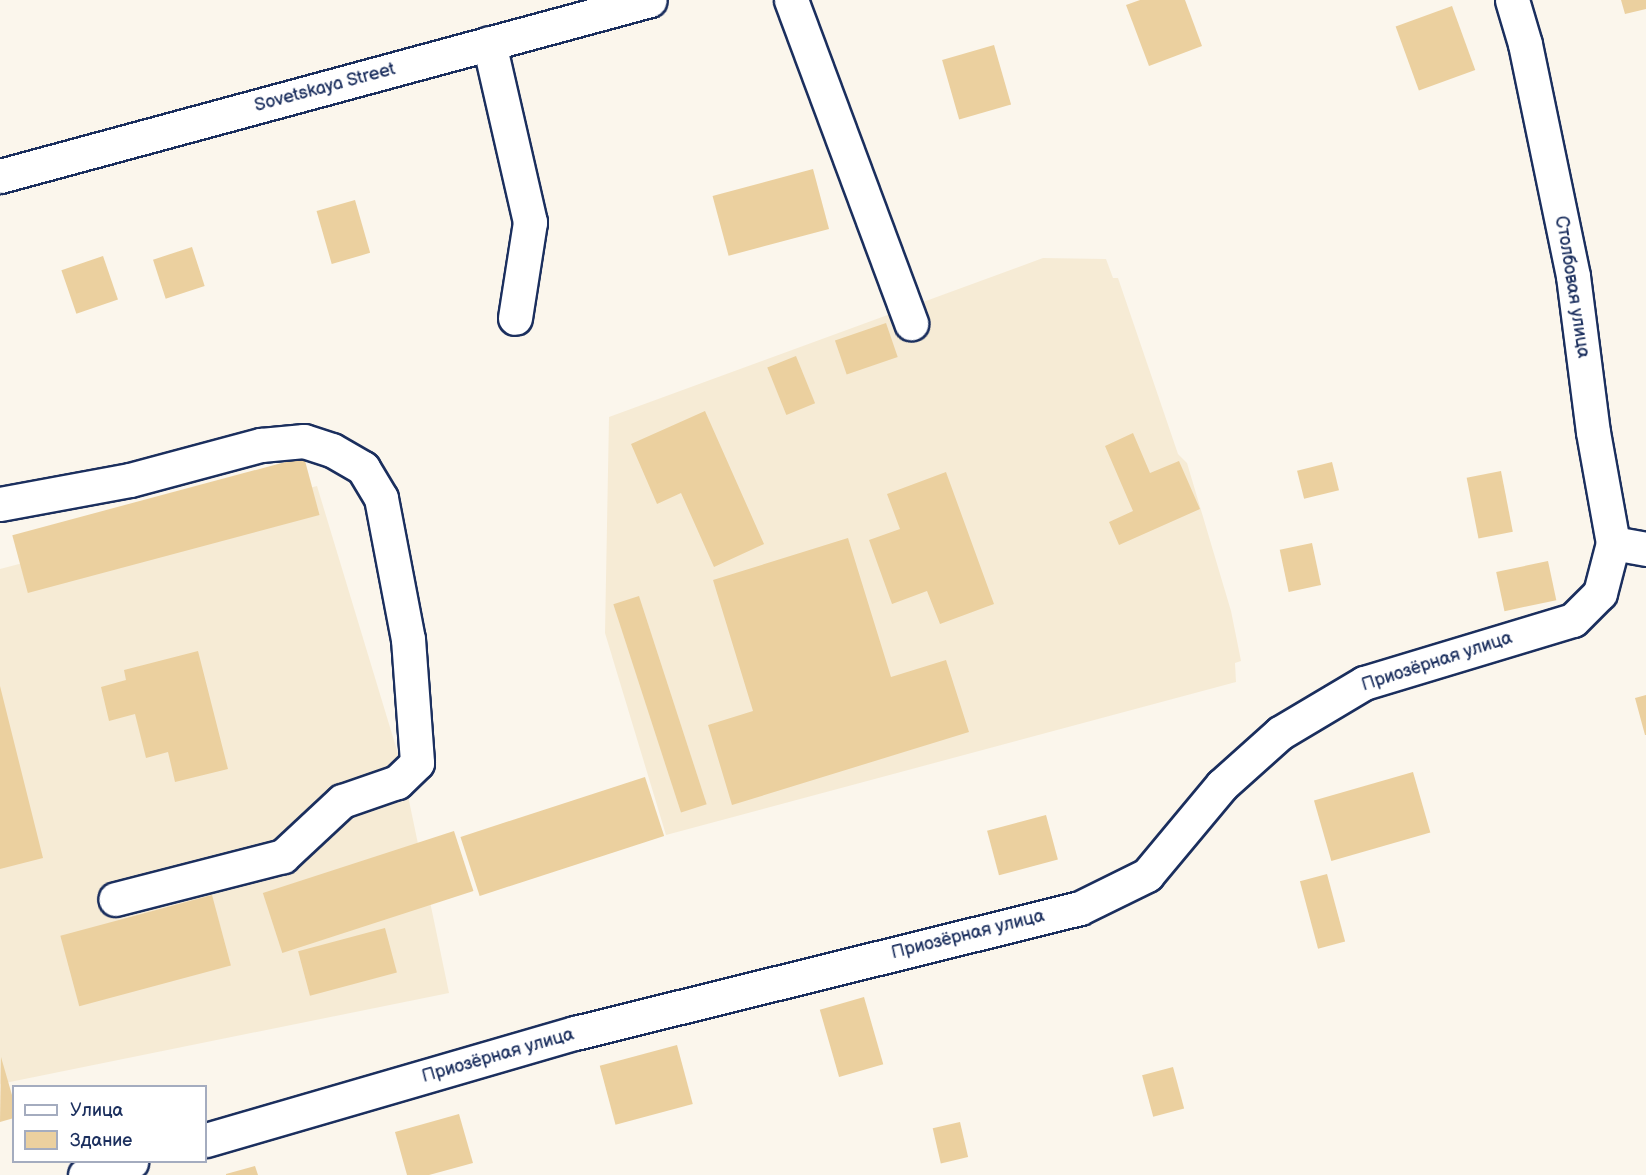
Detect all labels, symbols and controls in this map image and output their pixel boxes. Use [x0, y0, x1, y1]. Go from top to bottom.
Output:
street label: Sovetskaya Street [252, 59, 398, 117]
street label: Столбовая улица [1550, 214, 1594, 360]
street label: Приозёрная улица [1359, 627, 1515, 697]
street label: Приозёрная улица [889, 906, 1047, 964]
street label: Приозёрная улица [420, 1024, 576, 1088]
legend [12, 1085, 207, 1163]
text: Улица [70, 1100, 123, 1121]
text: Здание [70, 1130, 132, 1151]

